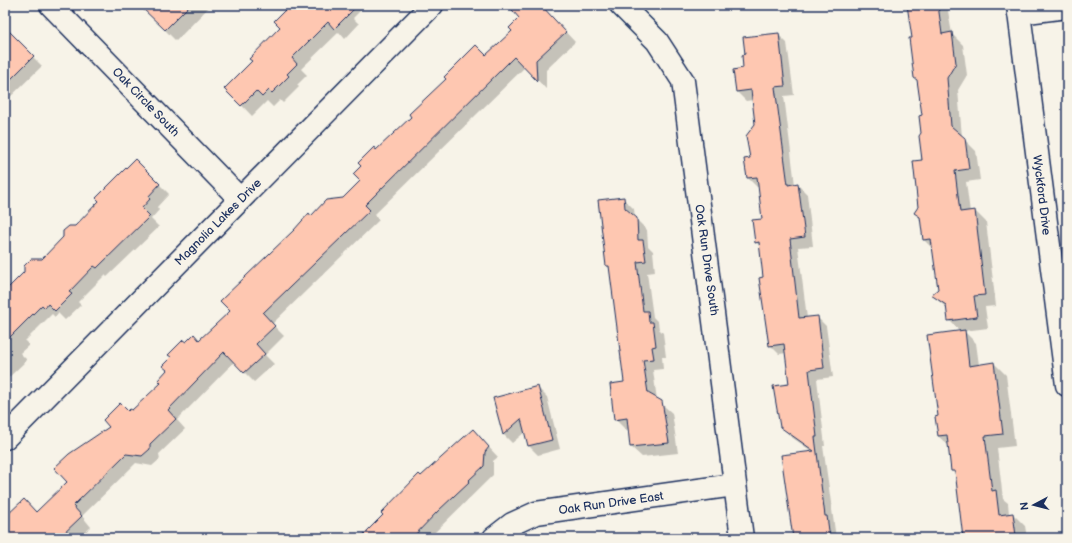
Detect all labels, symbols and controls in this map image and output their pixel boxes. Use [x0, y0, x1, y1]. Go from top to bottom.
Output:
street label: Oak Circle South [109, 65, 183, 140]
street label: Wyckford Drive [1029, 154, 1054, 236]
street label: Magnolia Lakes Drive [172, 176, 265, 269]
street label: Oak Run Drive South [691, 203, 722, 317]
north arrow [1014, 485, 1054, 525]
street label: Oak Run Drive East [558, 489, 665, 518]
text: N [1018, 501, 1032, 511]

